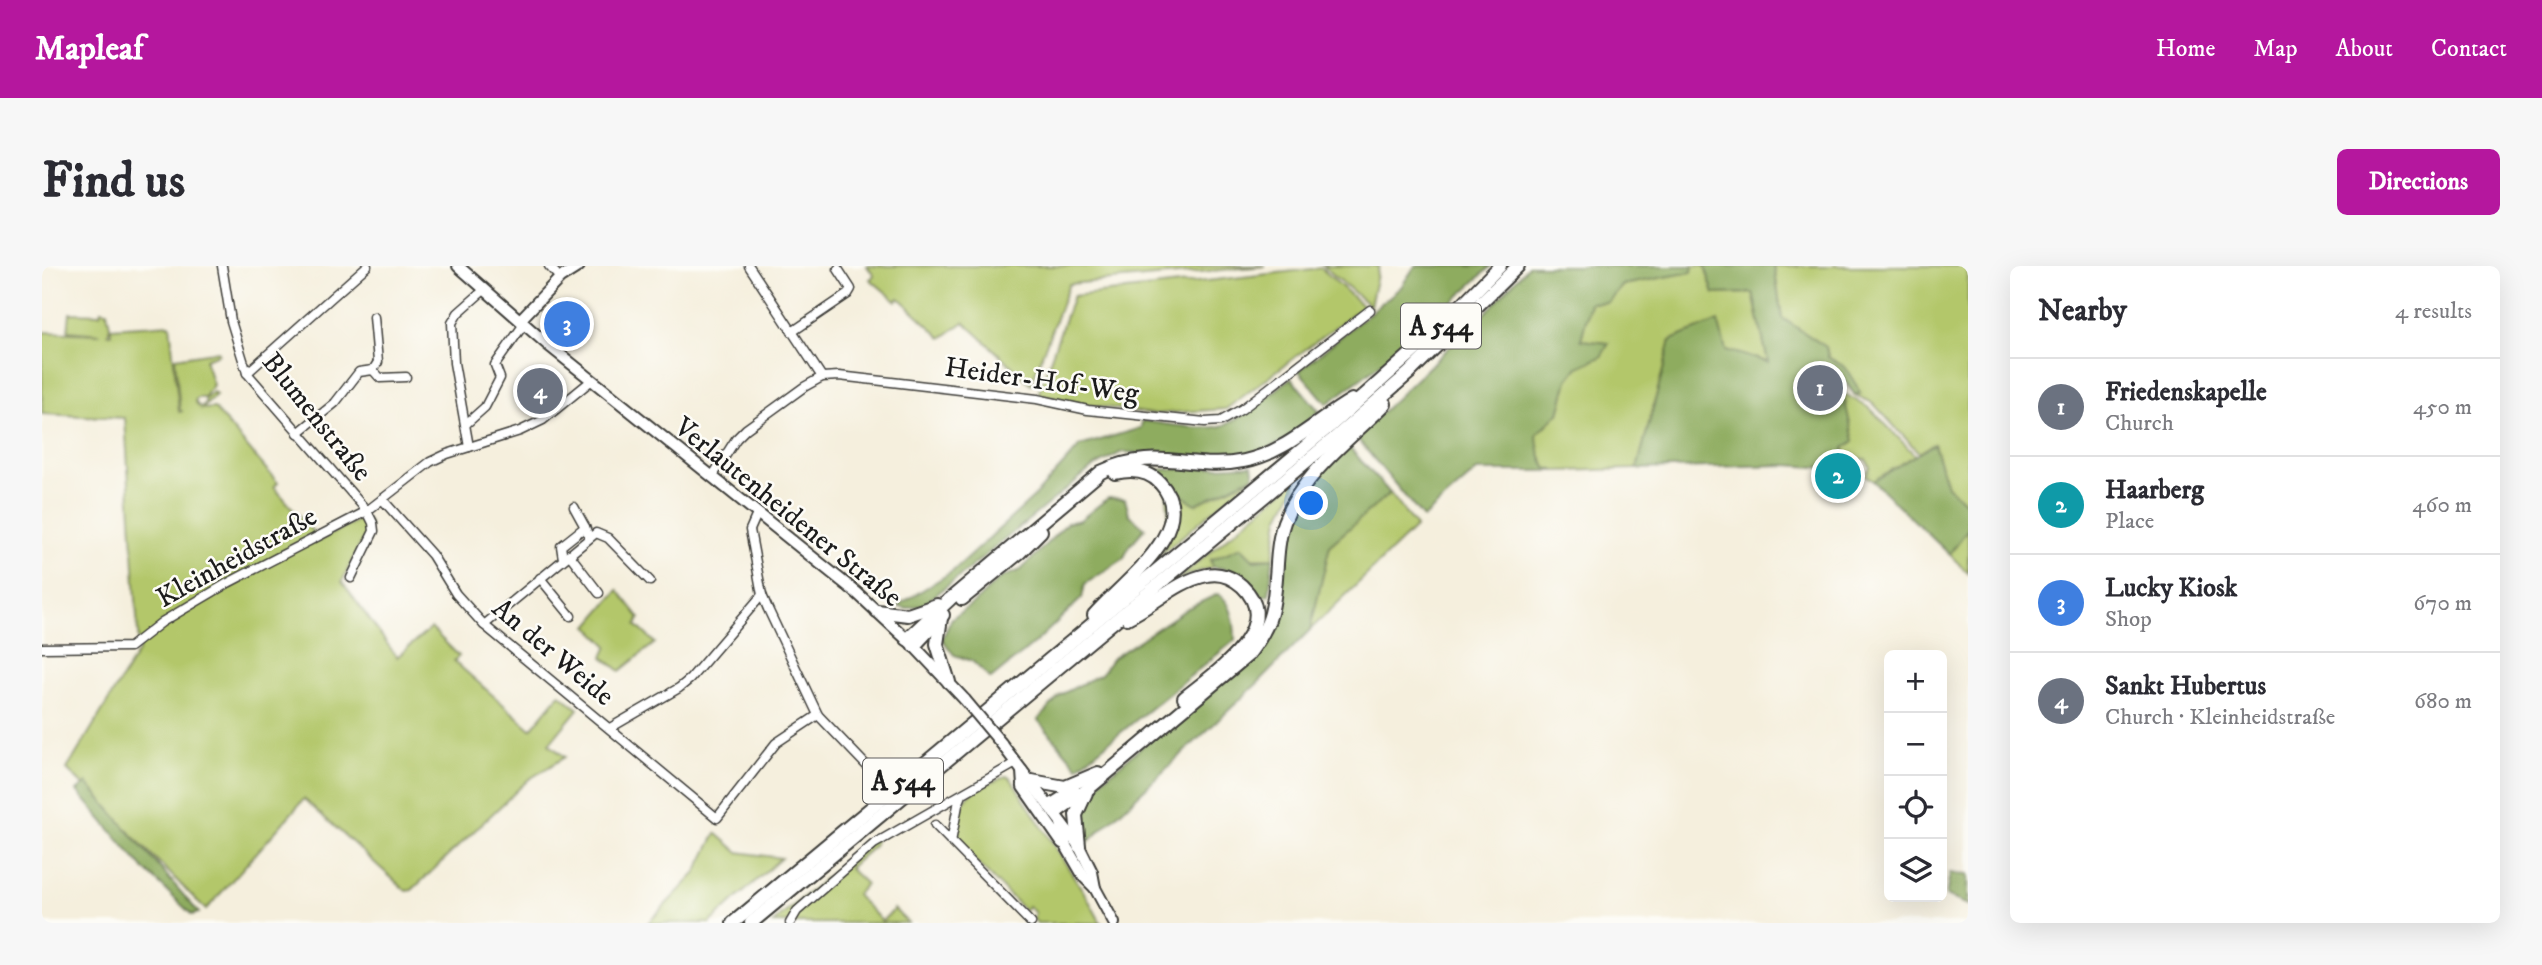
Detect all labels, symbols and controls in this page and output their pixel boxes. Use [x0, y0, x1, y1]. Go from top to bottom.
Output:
text: Mapleaf [35, 29, 144, 70]
text: Home [2156, 34, 2215, 64]
text: Map [2253, 34, 2298, 64]
text: About [2336, 34, 2393, 64]
text: Contact [2431, 34, 2507, 64]
button: Directions [2337, 149, 2500, 215]
text: Find us [42, 151, 185, 213]
text: Nearby [2038, 293, 2127, 330]
text: 4 results [2395, 297, 2472, 326]
pin: 3 [544, 298, 590, 350]
road number: A 544 [1401, 304, 1481, 348]
street label: Blumenstraße [254, 345, 379, 488]
street label: Heider-Hof-Weg [942, 350, 1141, 411]
pin: 1 [1797, 362, 1843, 414]
pin: 4 [517, 365, 563, 417]
text: Friedenskapelle [2105, 376, 2267, 409]
text: 1 [2057, 393, 2065, 422]
text: 450 m [2413, 393, 2472, 422]
street label: Verlautenheidener Straße [666, 409, 909, 615]
text: Church [2105, 409, 2174, 438]
pin: 2 [1815, 450, 1861, 502]
text: Haarberg [2105, 474, 2204, 507]
your location [1294, 486, 1328, 520]
text: 2 [2055, 491, 2067, 520]
text: 460 m [2412, 491, 2472, 520]
street label: Kleinheidstraße [150, 499, 323, 616]
text: Place [2105, 507, 2154, 536]
text: Lucky Kiosk [2105, 572, 2237, 605]
text: 3 [2057, 589, 2065, 618]
text: 670 m [2413, 589, 2472, 618]
street label: An der Weide [485, 591, 621, 713]
text: Shop [2105, 605, 2152, 634]
map controls [1884, 650, 1947, 902]
button: + [1884, 650, 1947, 713]
text: Sankt Hubertus [2105, 670, 2266, 703]
text: 4 [2054, 687, 2068, 716]
text: 680 m [2414, 687, 2472, 716]
text: Church · Kleinheidstraße [2105, 703, 2335, 732]
button: − [1884, 713, 1947, 776]
road number: A 544 [863, 758, 943, 804]
button: locate [1884, 776, 1947, 839]
button: layers [1884, 839, 1947, 902]

